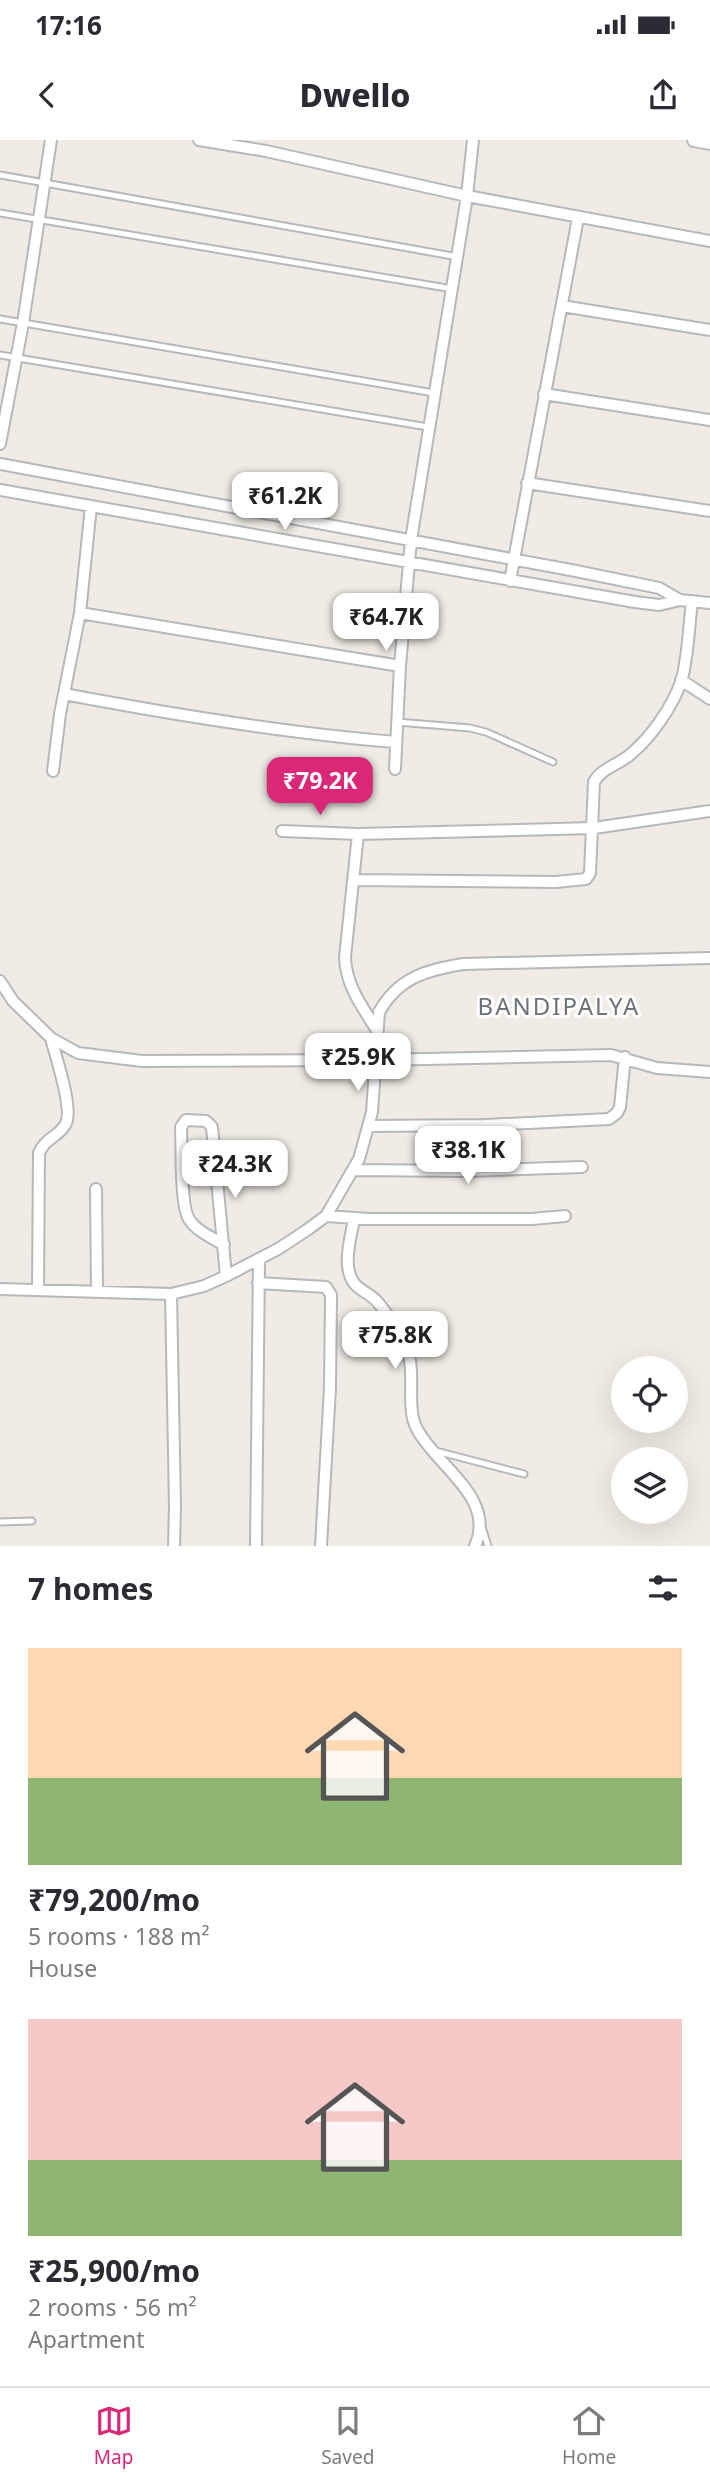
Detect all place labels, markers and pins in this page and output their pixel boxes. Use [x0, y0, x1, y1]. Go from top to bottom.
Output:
pin: ₹61.2K [228, 472, 342, 532]
pin: ₹64.7K [329, 594, 443, 653]
pin: ₹79.2K [263, 758, 377, 817]
pin: ₹25.9K [301, 1034, 415, 1093]
pin: ₹38.1K [411, 1126, 525, 1186]
pin: ₹24.3K [178, 1140, 292, 1200]
pin: ₹75.8K [338, 1312, 452, 1371]

